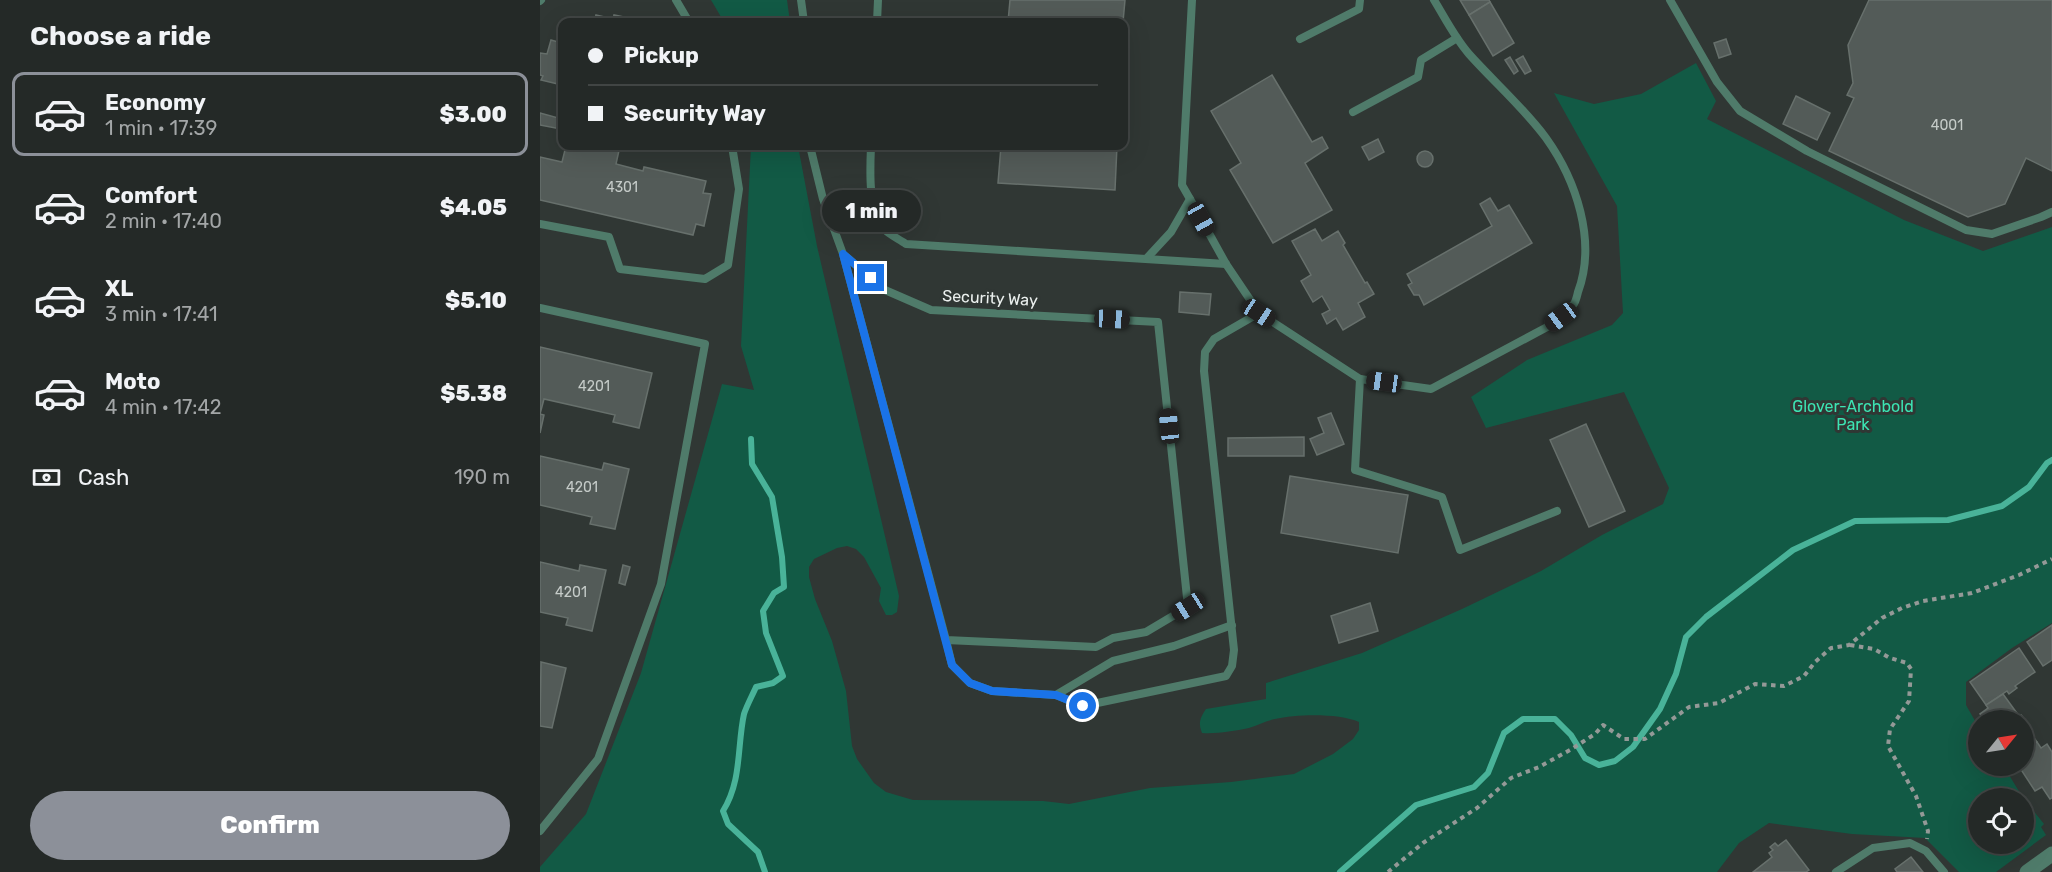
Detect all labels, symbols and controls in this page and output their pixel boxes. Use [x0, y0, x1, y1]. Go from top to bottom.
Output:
text: Choose a ride [30, 20, 211, 52]
text: Pickup [624, 42, 699, 69]
icon: car [33, 87, 87, 141]
text: Economy [105, 89, 206, 116]
text: Security Way [624, 100, 766, 127]
text: $3.00 [440, 101, 507, 128]
text: 1 min · 17:39 [105, 116, 217, 140]
house number: 4001 [1931, 117, 1963, 134]
house number: 4301 [606, 179, 638, 196]
icon: car [33, 180, 87, 234]
text: Comfort [105, 182, 197, 209]
callout: 1 min [822, 191, 920, 233]
text: $4.05 [440, 194, 507, 221]
text: 1 min [845, 199, 898, 223]
car [1184, 199, 1218, 239]
text: 2 min · 17:40 [105, 209, 222, 233]
route end [857, 264, 884, 291]
icon: car [33, 273, 87, 327]
text: XL [105, 275, 133, 302]
street label: Security Way [942, 286, 1038, 310]
text: $5.10 [445, 287, 507, 314]
car [1239, 296, 1279, 330]
car [1541, 299, 1581, 335]
text: 3 min · 17:41 [105, 302, 218, 326]
car [1094, 309, 1130, 329]
icon: car [33, 366, 87, 420]
text: Moto [105, 368, 160, 395]
car [1365, 371, 1403, 393]
house number: 4201 [578, 378, 610, 395]
text: $5.38 [440, 380, 507, 407]
text: 4 min · 17:42 [105, 395, 222, 419]
park label: Glover-Archbold Park [1792, 397, 1914, 434]
car [1158, 407, 1180, 445]
icon: cash [30, 461, 63, 494]
text: Cash [78, 464, 129, 491]
text: 190 m [454, 465, 510, 489]
house number: 4201 [566, 479, 598, 496]
house number: 4201 [555, 584, 587, 601]
car [1168, 590, 1208, 624]
route start [1069, 692, 1096, 719]
north arrow [1968, 710, 2034, 776]
map controls [1968, 710, 2034, 854]
button: locate [1968, 788, 2034, 854]
button: Confirm [30, 791, 510, 860]

